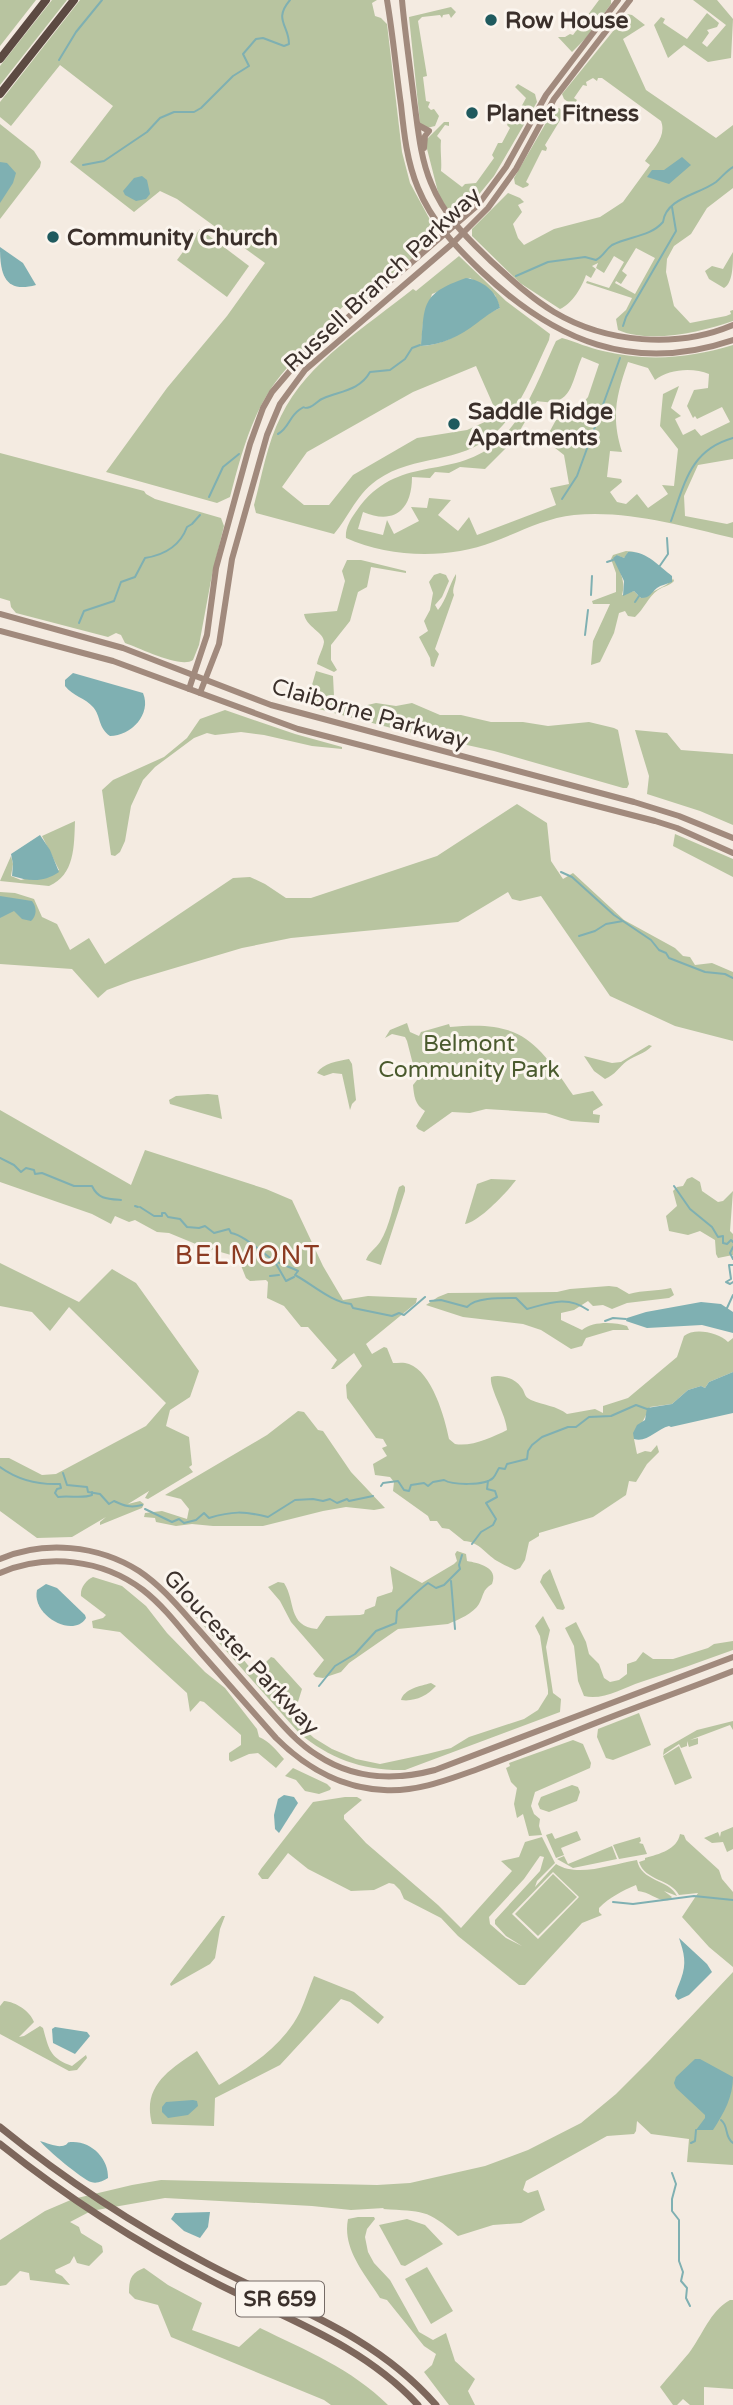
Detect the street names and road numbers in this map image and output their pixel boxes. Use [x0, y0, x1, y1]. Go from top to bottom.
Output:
street label: Russell Branch Parkway [278, 181, 487, 378]
street label: Claiborne Parkway [268, 673, 471, 755]
street label: Gloucester Parkway [157, 1564, 325, 1741]
road number: SR 659 [236, 2282, 324, 2316]

